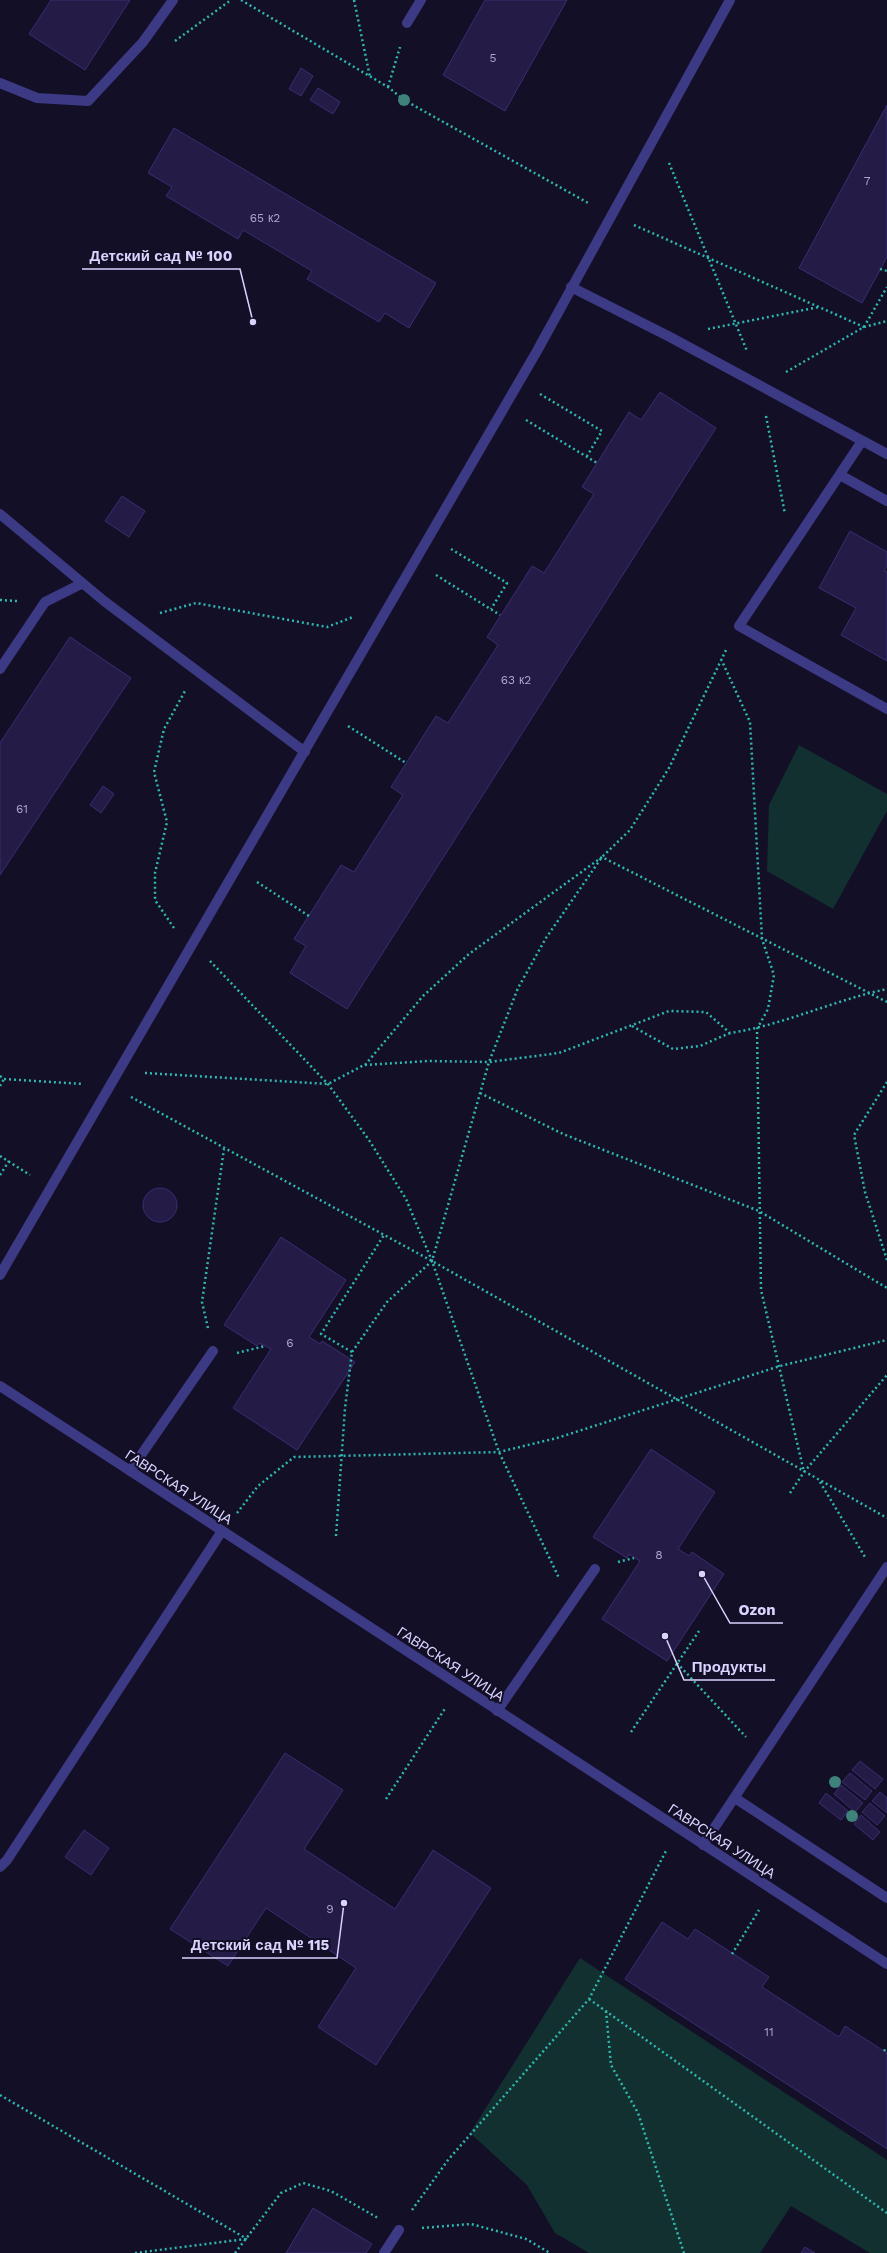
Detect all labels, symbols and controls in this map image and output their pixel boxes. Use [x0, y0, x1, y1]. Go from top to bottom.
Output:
house number: 5 [490, 51, 497, 65]
house number: 7 [864, 174, 871, 188]
house number: 65 к2 [250, 211, 280, 225]
callout: Детский сад № 100 [82, 242, 240, 269]
text: Детский сад № 100 [90, 247, 232, 265]
house number: 63 к2 [501, 673, 531, 687]
house number: 61 [16, 802, 28, 816]
house number: 6 [286, 1336, 294, 1350]
street label: ГАВРСКАЯ УЛИЦА [122, 1446, 236, 1528]
house number: 8 [655, 1548, 663, 1562]
callout: Ozon [730, 1596, 783, 1623]
text: Ozon [739, 1601, 776, 1619]
street label: ГАВРСКАЯ УЛИЦА [394, 1623, 508, 1705]
callout: Продукты [684, 1653, 775, 1680]
text: Продукты [692, 1658, 766, 1676]
street label: ГАВРСКАЯ УЛИЦА [665, 1800, 779, 1882]
house number: 9 [326, 1902, 334, 1916]
callout: Детский сад № 115 [182, 1931, 337, 1958]
text: Детский сад № 115 [191, 1936, 330, 1954]
house number: 11 [764, 2025, 774, 2039]

